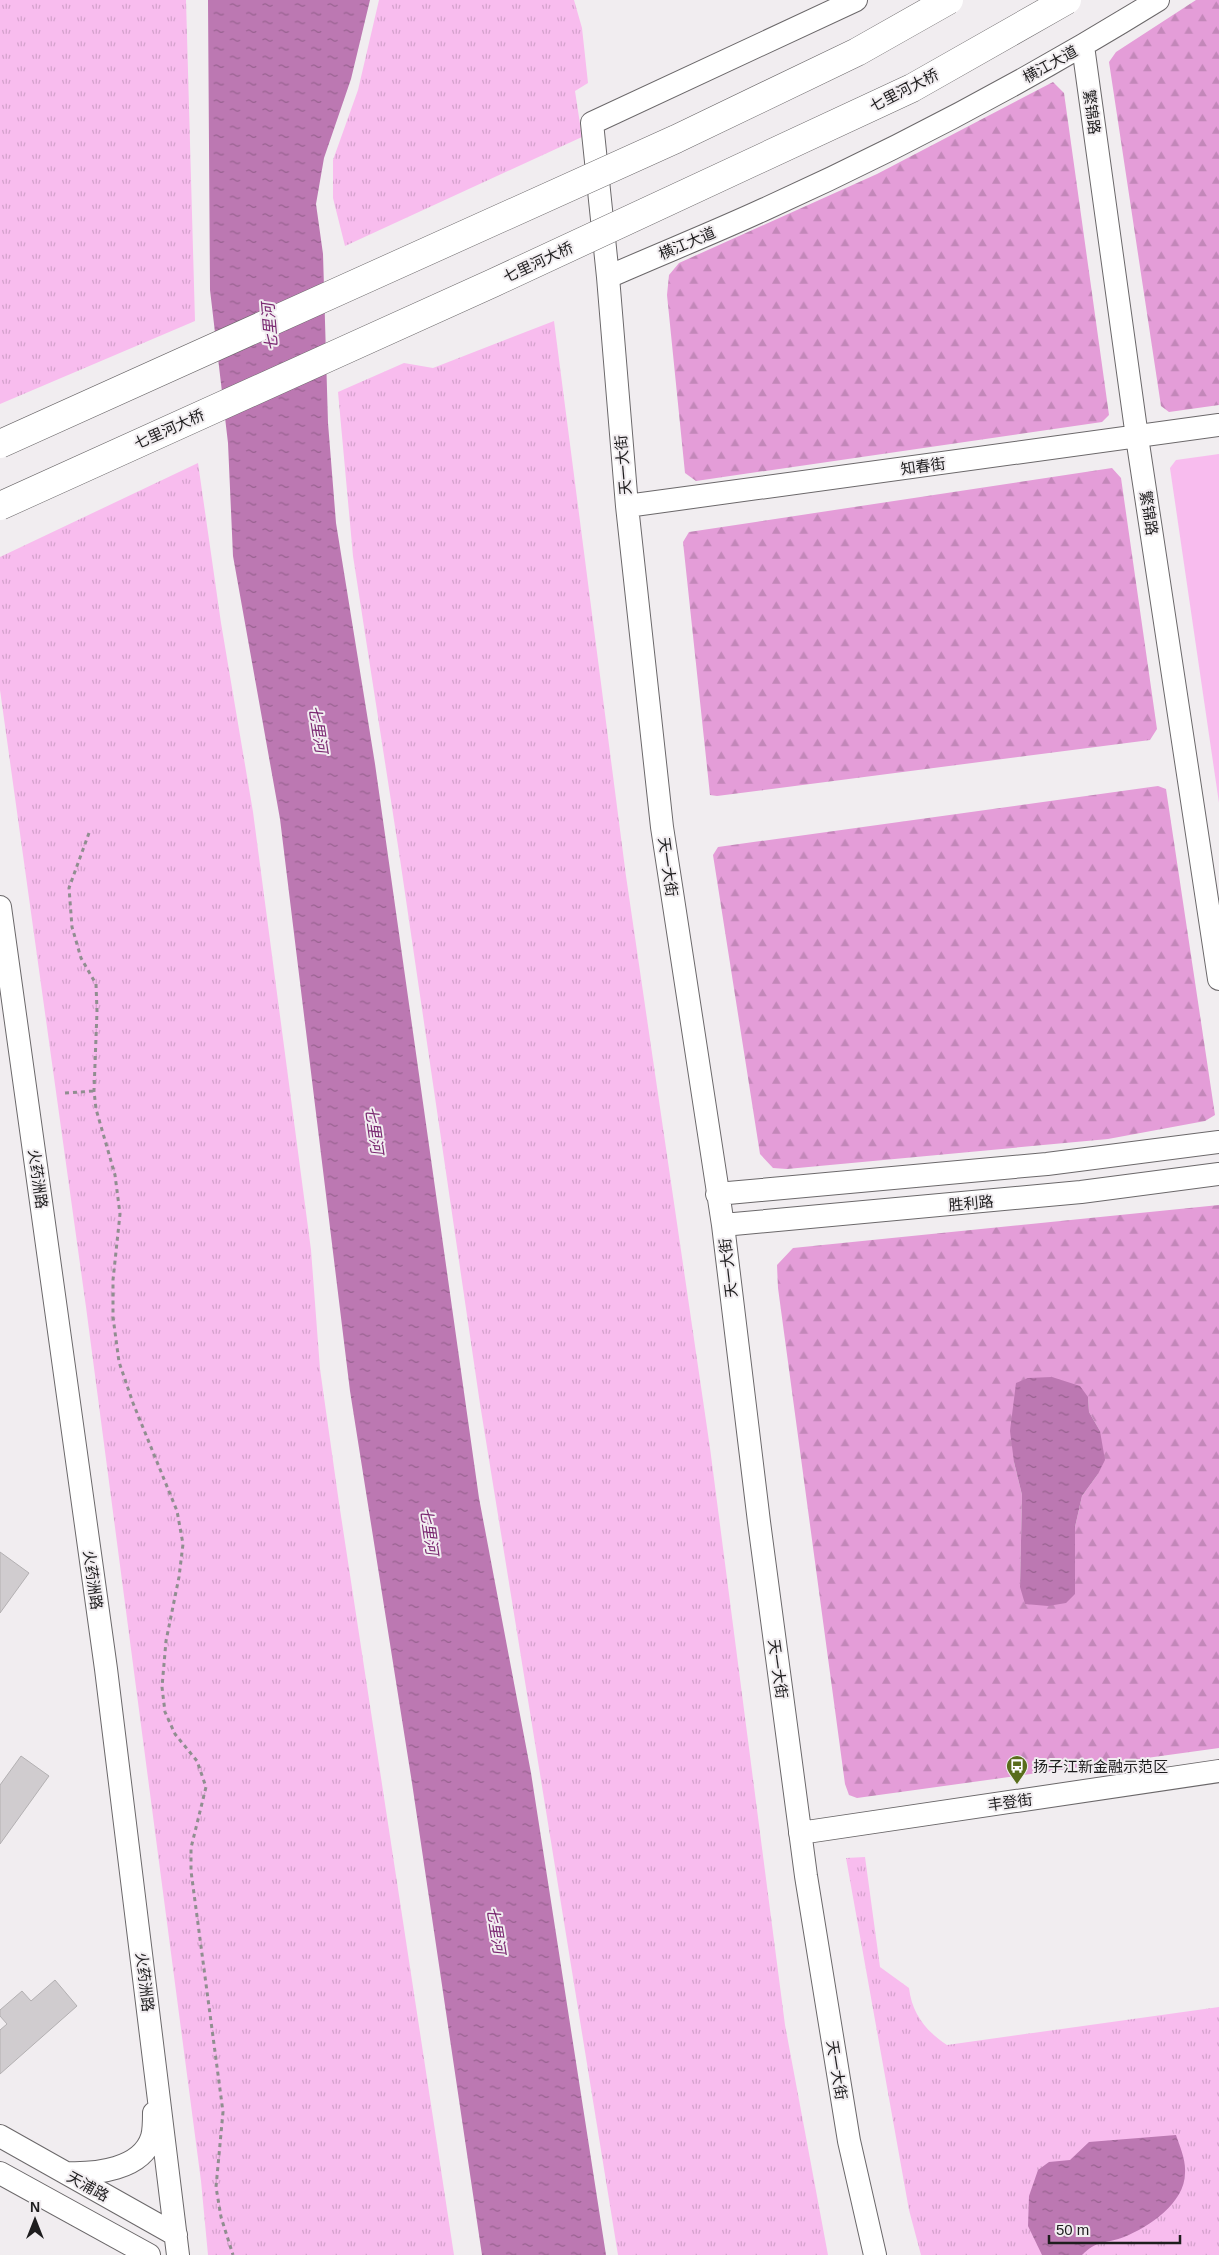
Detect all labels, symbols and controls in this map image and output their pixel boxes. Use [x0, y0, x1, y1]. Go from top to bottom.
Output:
street label: 横江大道 [1020, 42, 1080, 86]
street label: 七里河大桥 [867, 65, 941, 115]
street label: 繁锦路 [1080, 89, 1104, 135]
street label: 横江大道 [656, 223, 718, 263]
street label: 七里河大桥 [500, 238, 576, 286]
water label: 七里河 [259, 299, 281, 352]
street label: 七里河大桥 [131, 406, 207, 452]
street label: 天一大街 [612, 434, 634, 496]
street label: 知春街 [900, 454, 946, 478]
street label: 繁锦路 [1137, 489, 1161, 537]
water label: 七里河 [306, 704, 331, 757]
street label: 天一大街 [655, 836, 681, 898]
water label: 七里河 [362, 1105, 386, 1158]
street label: 火药洲路 [25, 1148, 51, 1210]
street label: 胜利路 [948, 1193, 994, 1213]
street label: 天一大街 [716, 1237, 740, 1299]
water label: 七里河 [417, 1506, 441, 1559]
street label: 火药洲路 [80, 1549, 106, 1611]
street label: 天一大街 [765, 1638, 791, 1700]
bus stop icon: 扬子江新金融示范区 [1005, 1754, 1029, 1785]
place label: 扬子江新金融示范区 [1033, 1758, 1168, 1775]
street label: 丰登街 [987, 1790, 1033, 1814]
water label: 七里河 [484, 1905, 509, 1958]
street label: 火药洲路 [133, 1951, 157, 2013]
street label: 天一大街 [824, 2039, 850, 2101]
street label: 天浦路 [64, 2168, 112, 2204]
north arrow [10, 2195, 60, 2245]
text: N [30, 2199, 40, 2215]
scale bar [1049, 2212, 1180, 2244]
text: 50 m [1056, 2221, 1089, 2238]

